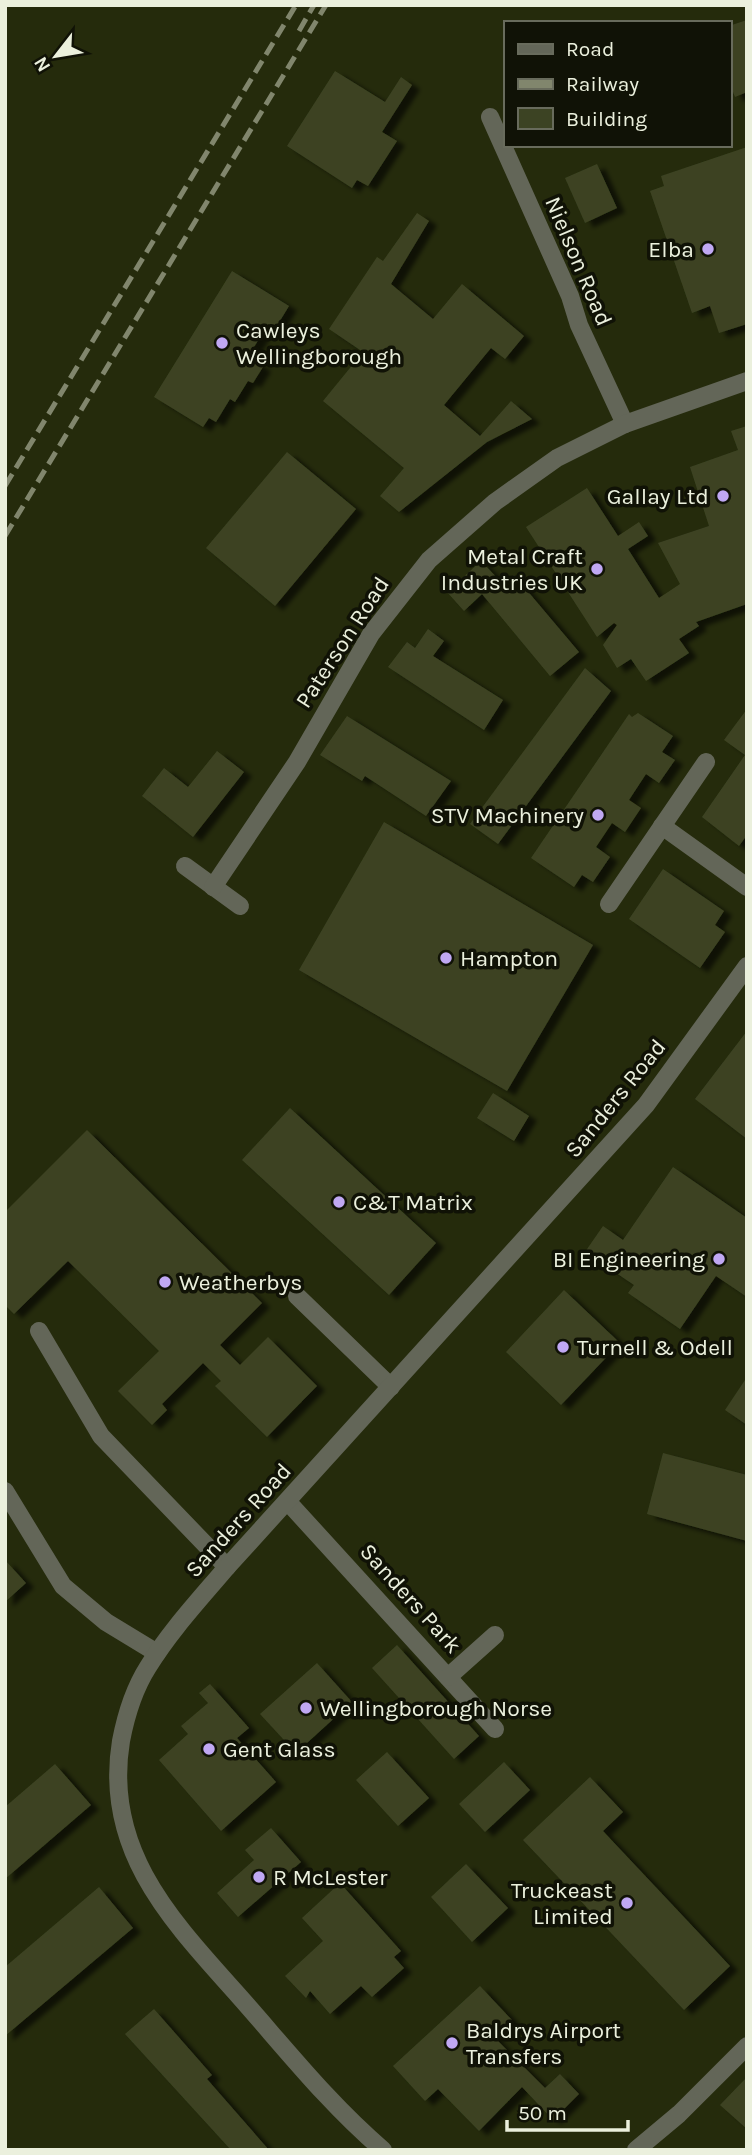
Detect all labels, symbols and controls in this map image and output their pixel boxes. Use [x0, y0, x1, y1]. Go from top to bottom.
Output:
north arrow [21, 21, 91, 91]
legend [504, 21, 731, 147]
text: Road [566, 37, 614, 61]
text: N [29, 53, 55, 76]
text: Railway [566, 72, 639, 96]
text: Building [566, 107, 647, 131]
street label: Nielson Road [539, 193, 618, 330]
place label: Elba [648, 236, 694, 263]
marker: Elba [700, 241, 716, 257]
place label: Cawleys Wellingborough [236, 317, 402, 370]
marker: Cawleys Wellingborough [214, 335, 230, 351]
place label: Gallay Ltd [607, 483, 709, 510]
marker: Gallay Ltd [715, 488, 731, 504]
place label: Metal Craft Industries UK [441, 543, 583, 596]
marker: Metal Craft Industries UK [589, 561, 605, 577]
street label: Paterson Road [290, 572, 395, 713]
place label: STV Machinery [431, 802, 584, 829]
marker: STV Machinery [590, 807, 606, 823]
place label: Hampton [460, 945, 558, 972]
marker: Hampton [438, 950, 454, 966]
street label: Sanders Road [559, 1034, 671, 1163]
place label: C&T Matrix [353, 1189, 473, 1216]
marker: C&T Matrix [331, 1194, 347, 1210]
place label: BI Engineering [553, 1246, 705, 1273]
marker: BI Engineering [711, 1251, 727, 1267]
place label: Weatherbys [179, 1269, 302, 1296]
marker: Weatherbys [157, 1274, 173, 1290]
place label: Turnell & Odell [577, 1334, 733, 1361]
marker: Turnell & Odell [555, 1339, 571, 1355]
street label: Sanders Road [180, 1458, 297, 1583]
street label: Sanders Park [354, 1538, 467, 1659]
place label: Wellingborough Norse [320, 1695, 552, 1722]
marker: Wellingborough Norse [298, 1700, 314, 1716]
place label: Gent Glass [223, 1736, 336, 1763]
marker: Gent Glass [201, 1741, 217, 1757]
place label: R McLester [273, 1864, 388, 1891]
marker: R McLester [251, 1869, 267, 1885]
place label: Truckeast Limited [511, 1877, 613, 1930]
marker: Truckeast Limited [619, 1895, 635, 1911]
place label: Baldrys Airport Transfers [466, 2017, 621, 2070]
marker: Baldrys Airport Transfers [444, 2035, 460, 2051]
scale bar [507, 2088, 628, 2132]
text: 50 m [518, 2101, 567, 2125]

